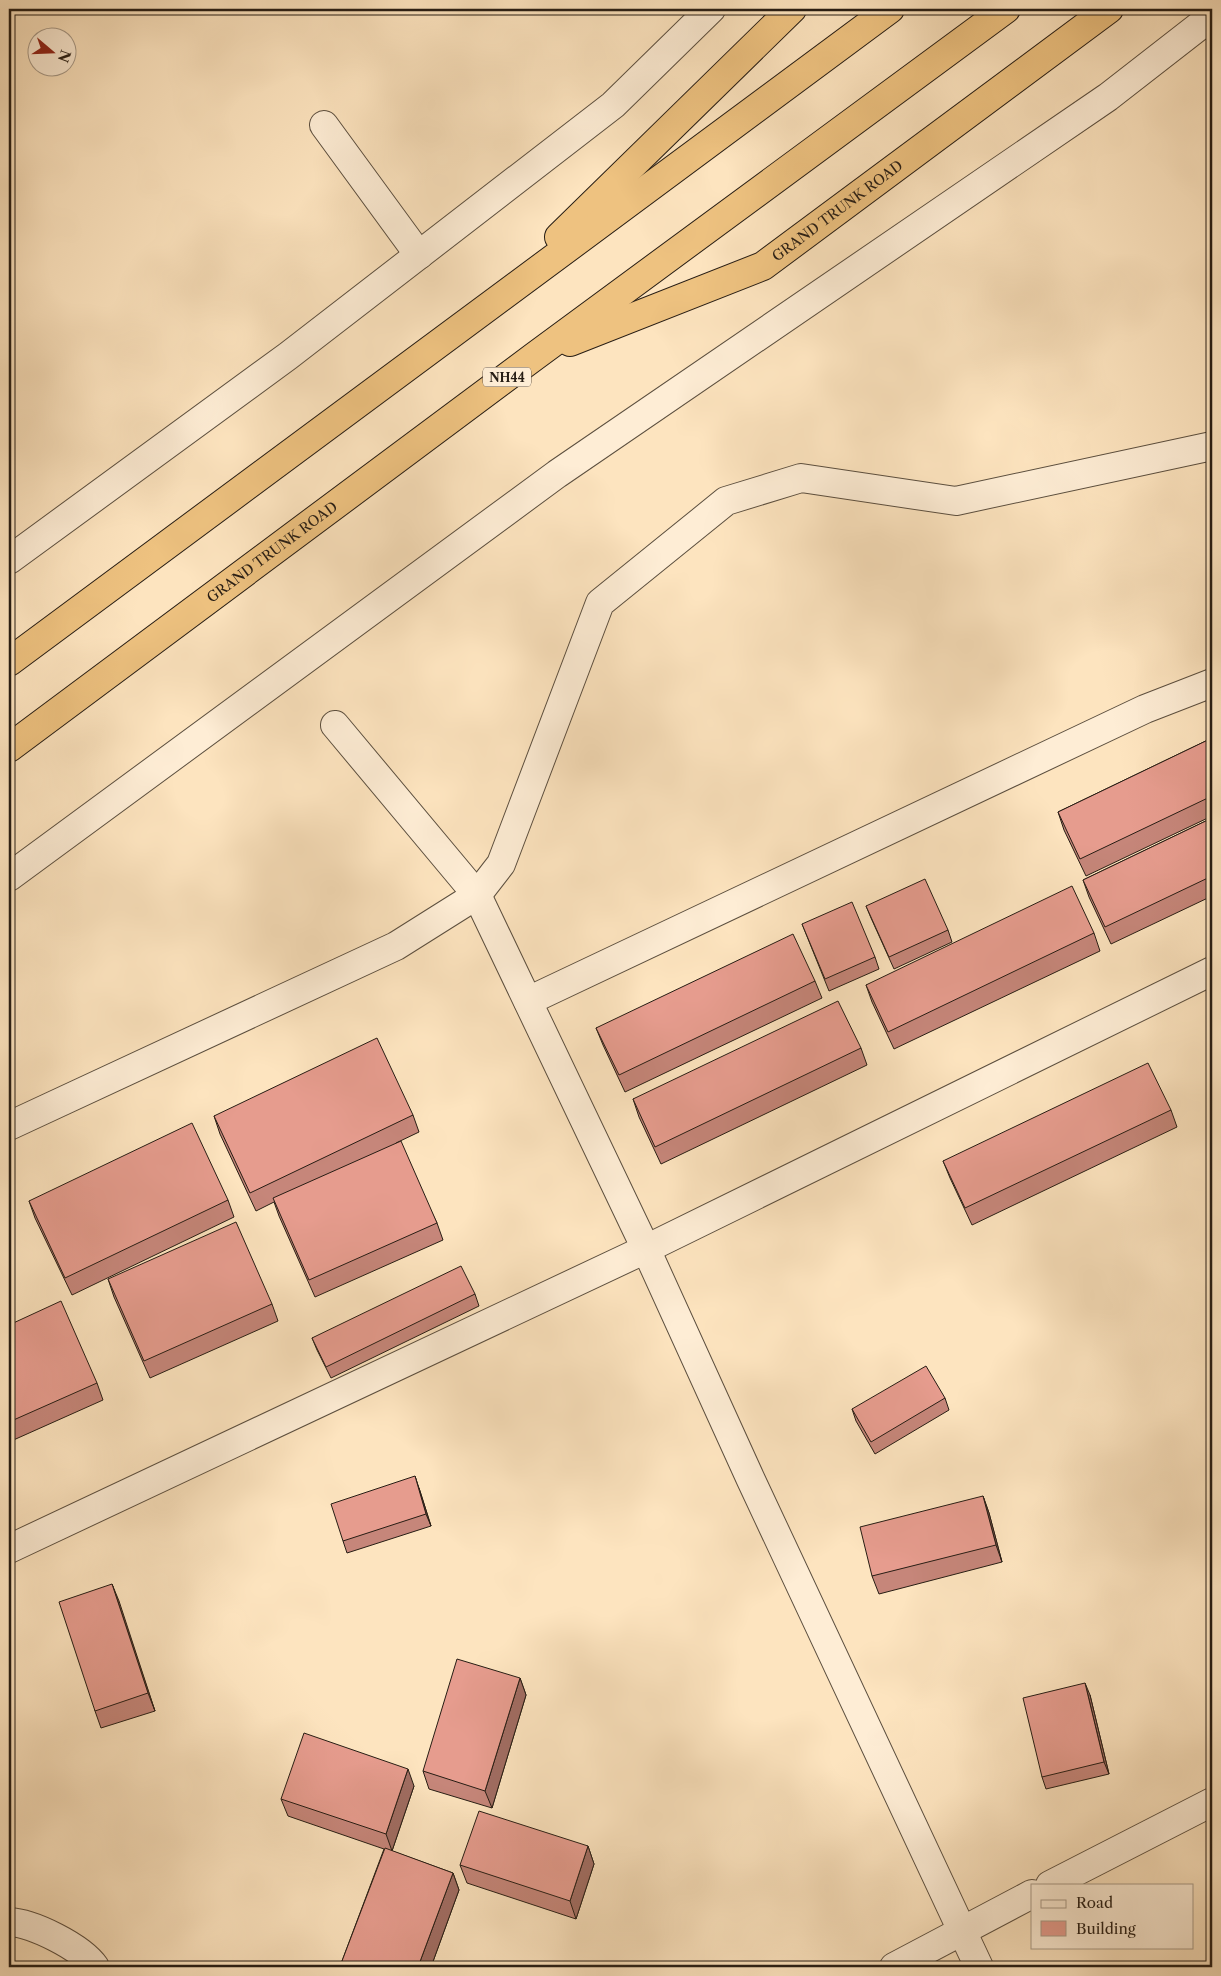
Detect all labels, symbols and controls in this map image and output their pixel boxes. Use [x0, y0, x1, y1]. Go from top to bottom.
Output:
north arrow [28, 28, 78, 78]
text: N [54, 48, 75, 65]
street label: GRAND TRUNK ROAD [768, 156, 906, 265]
road number: NH44 [483, 368, 531, 387]
street label: GRAND TRUNK ROAD [203, 497, 341, 607]
legend [1031, 1884, 1194, 1948]
text: Road [1076, 1893, 1113, 1912]
text: Building [1076, 1919, 1136, 1938]

